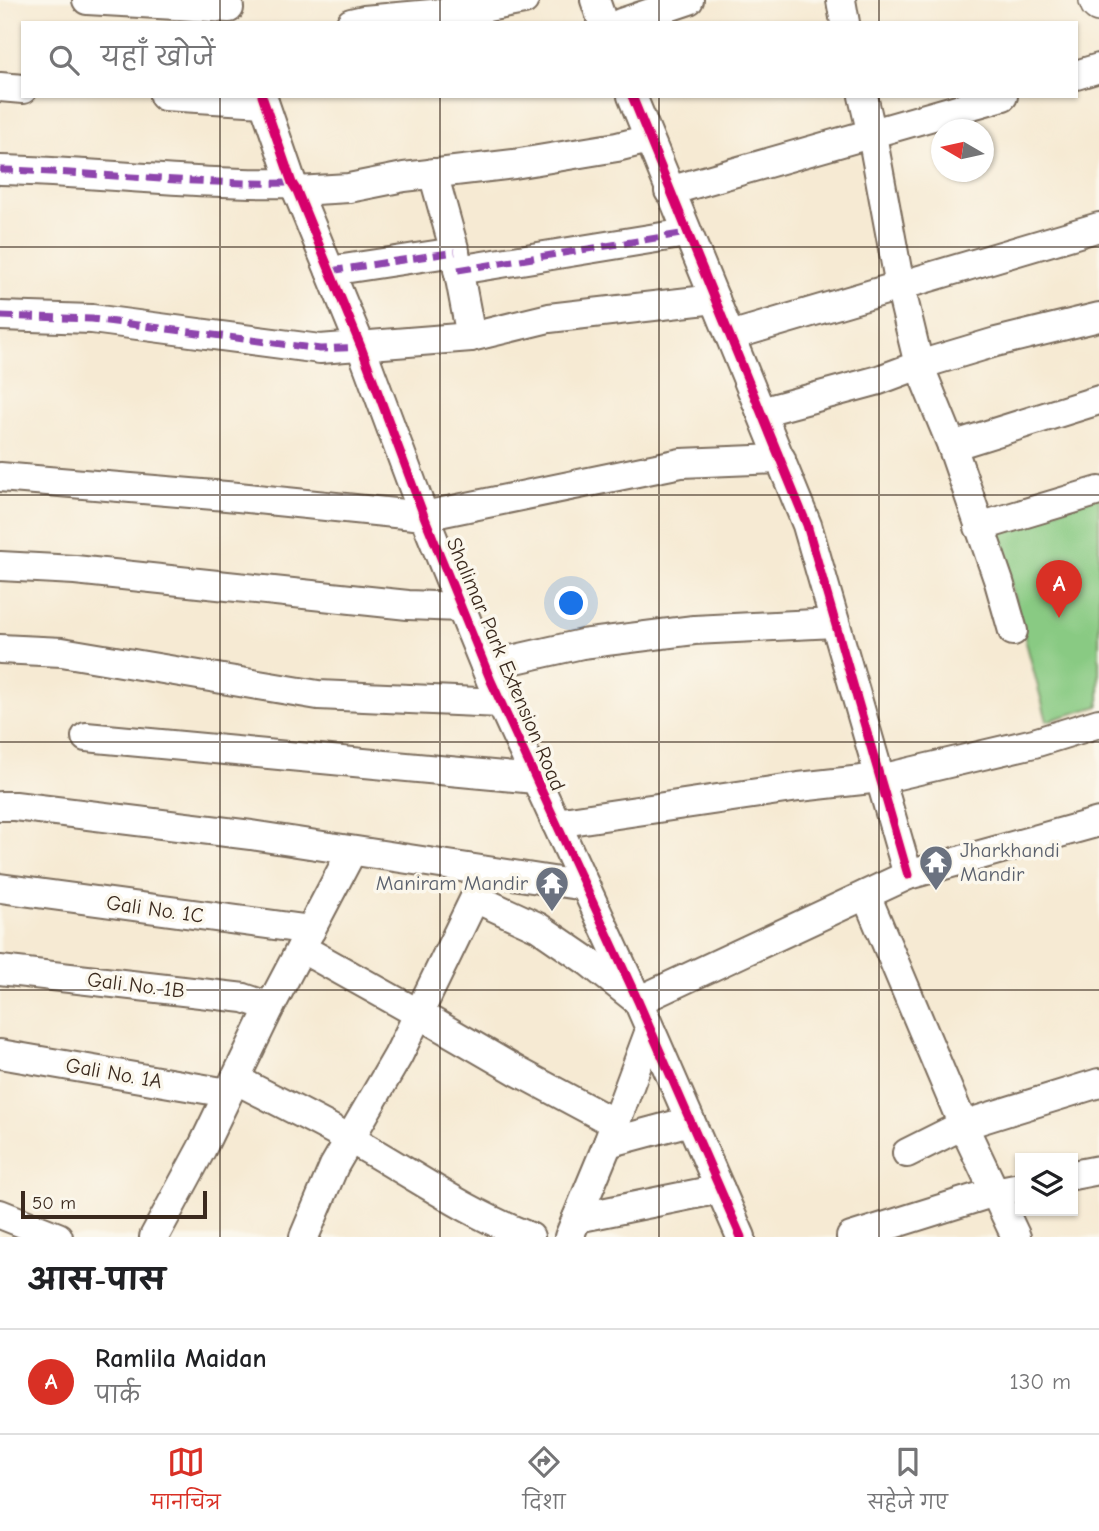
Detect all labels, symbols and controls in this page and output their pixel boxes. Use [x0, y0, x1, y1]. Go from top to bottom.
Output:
search box [21, 21, 1078, 98]
icon: search [45, 41, 83, 79]
text: यहाँ खोजें [101, 43, 215, 73]
north arrow [931, 119, 994, 182]
street label: Shalimar Park Extension Road [442, 534, 570, 794]
pin: A [1036, 560, 1082, 618]
your location [554, 586, 588, 620]
place label: Jharkhandi Mandir [960, 838, 1060, 886]
temple icon: Jharkhandi Mandir [917, 843, 955, 892]
temple icon: Maniram Mandir [533, 864, 571, 913]
place label: Maniram Mandir [376, 871, 529, 895]
street label: Gali No. 1C [105, 890, 205, 928]
street label: Gali No. 1B [86, 967, 186, 1003]
street label: Gali No. 1A [64, 1053, 164, 1093]
map controls [1015, 1153, 1078, 1216]
button: layers [1015, 1153, 1078, 1216]
scale bar [21, 1188, 206, 1220]
text: 50 m [32, 1192, 76, 1214]
text: आस-पास [28, 1263, 165, 1298]
text: Ramlila Maidan [95, 1344, 267, 1374]
text: A [45, 1368, 57, 1395]
text: 130 m [1010, 1368, 1071, 1395]
text: पार्क [95, 1382, 140, 1409]
tab: मानचित्र [151, 1443, 221, 1523]
tab: दिशा [523, 1443, 566, 1523]
tab: सहेजे गए [868, 1443, 948, 1523]

